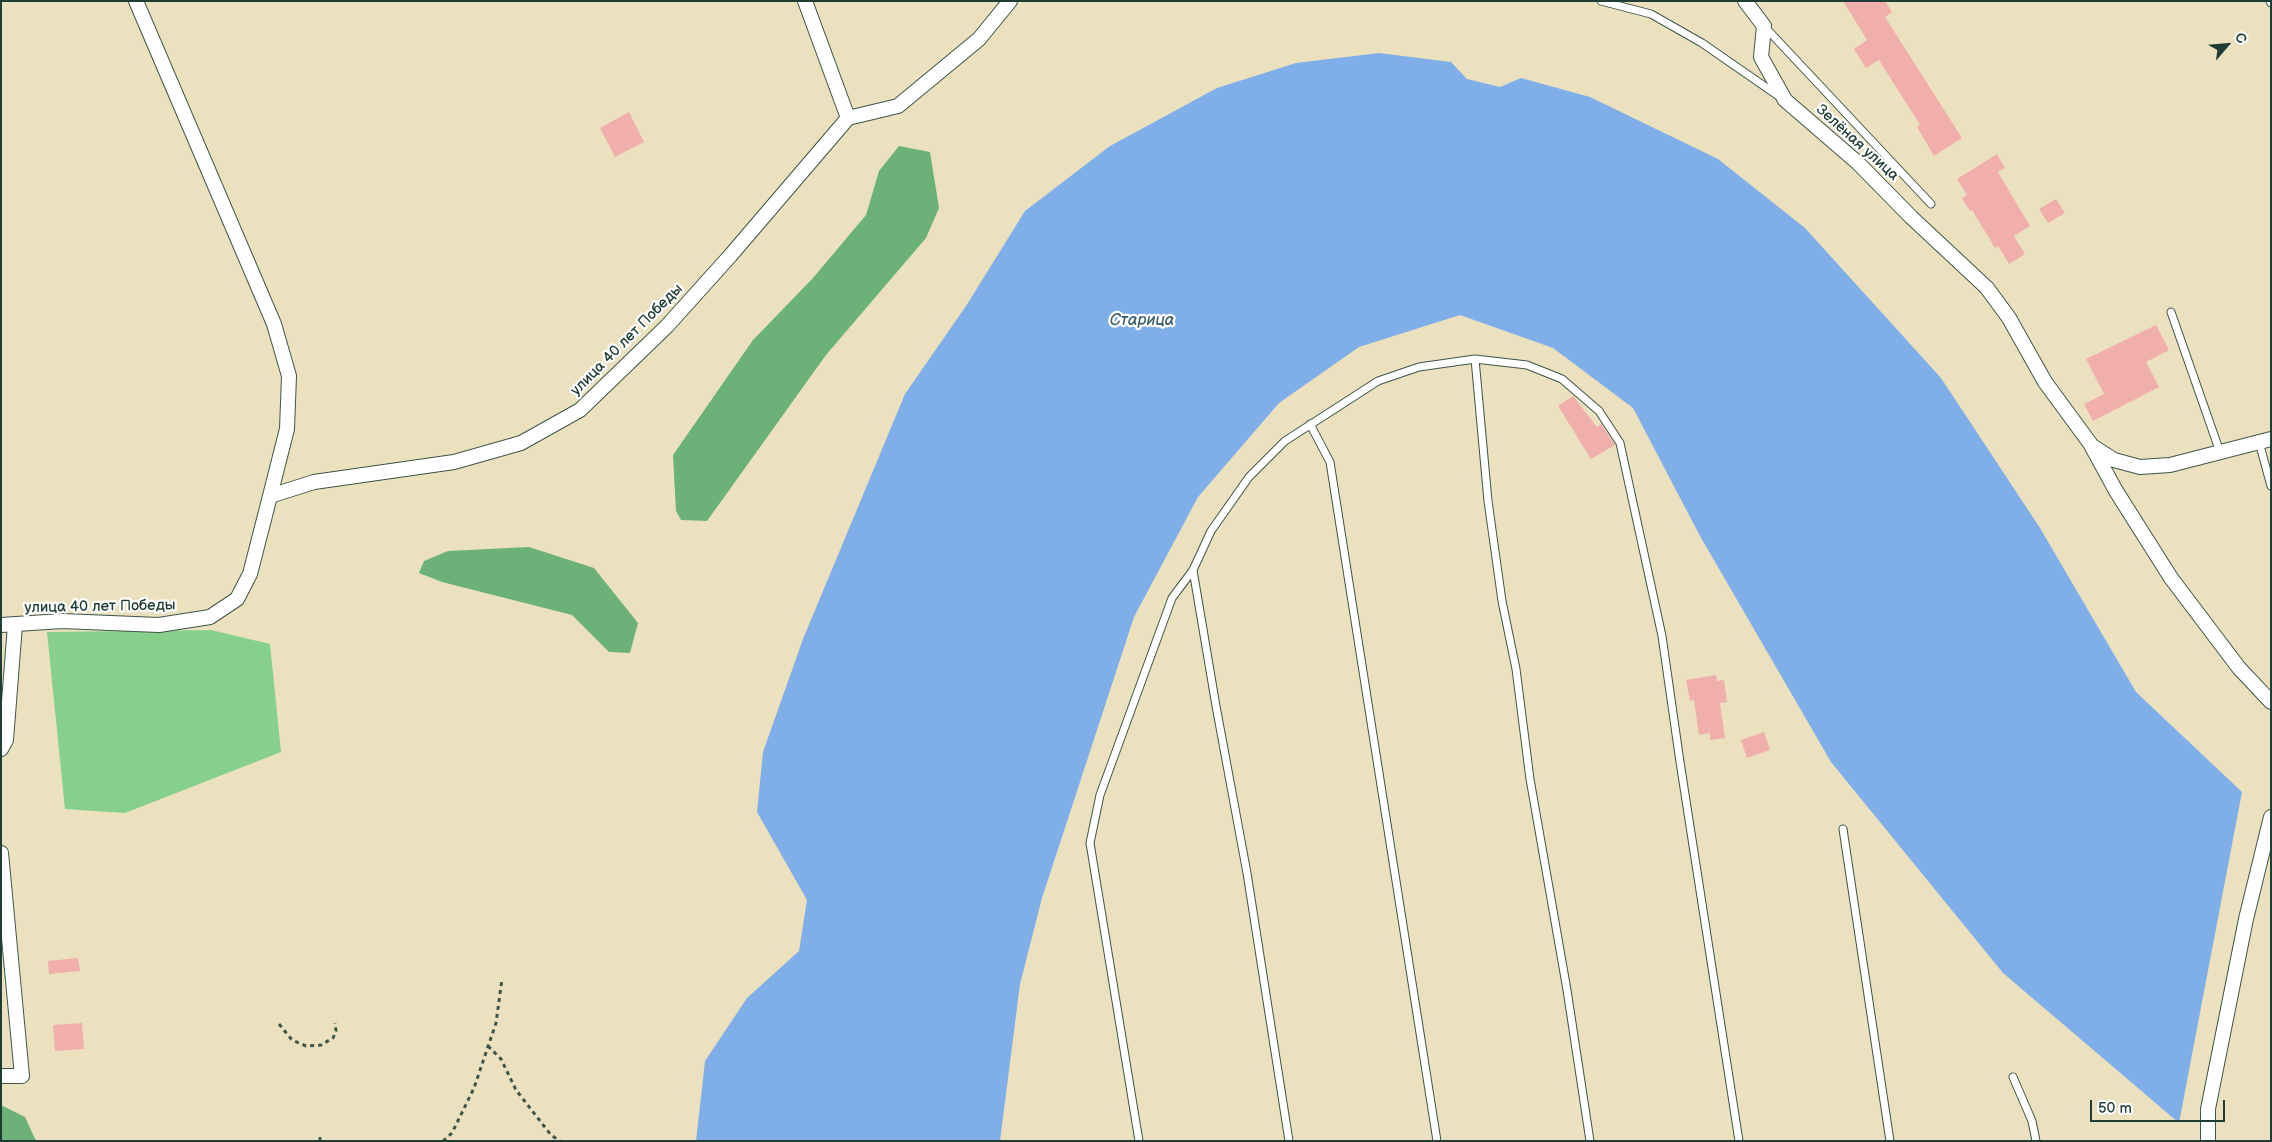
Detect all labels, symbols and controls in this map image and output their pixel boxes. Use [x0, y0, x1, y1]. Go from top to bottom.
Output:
north arrow [2202, 20, 2252, 70]
text: С [2231, 30, 2251, 46]
street label: Зелёная улица [1812, 101, 1902, 185]
street label: улица 40 лет Победы [567, 280, 687, 400]
water label: Старица [1110, 311, 1174, 331]
street label: улица 40 лет Победы [24, 597, 176, 617]
scale bar [2092, 1090, 2227, 1122]
text: 50 m [2098, 1099, 2132, 1118]

